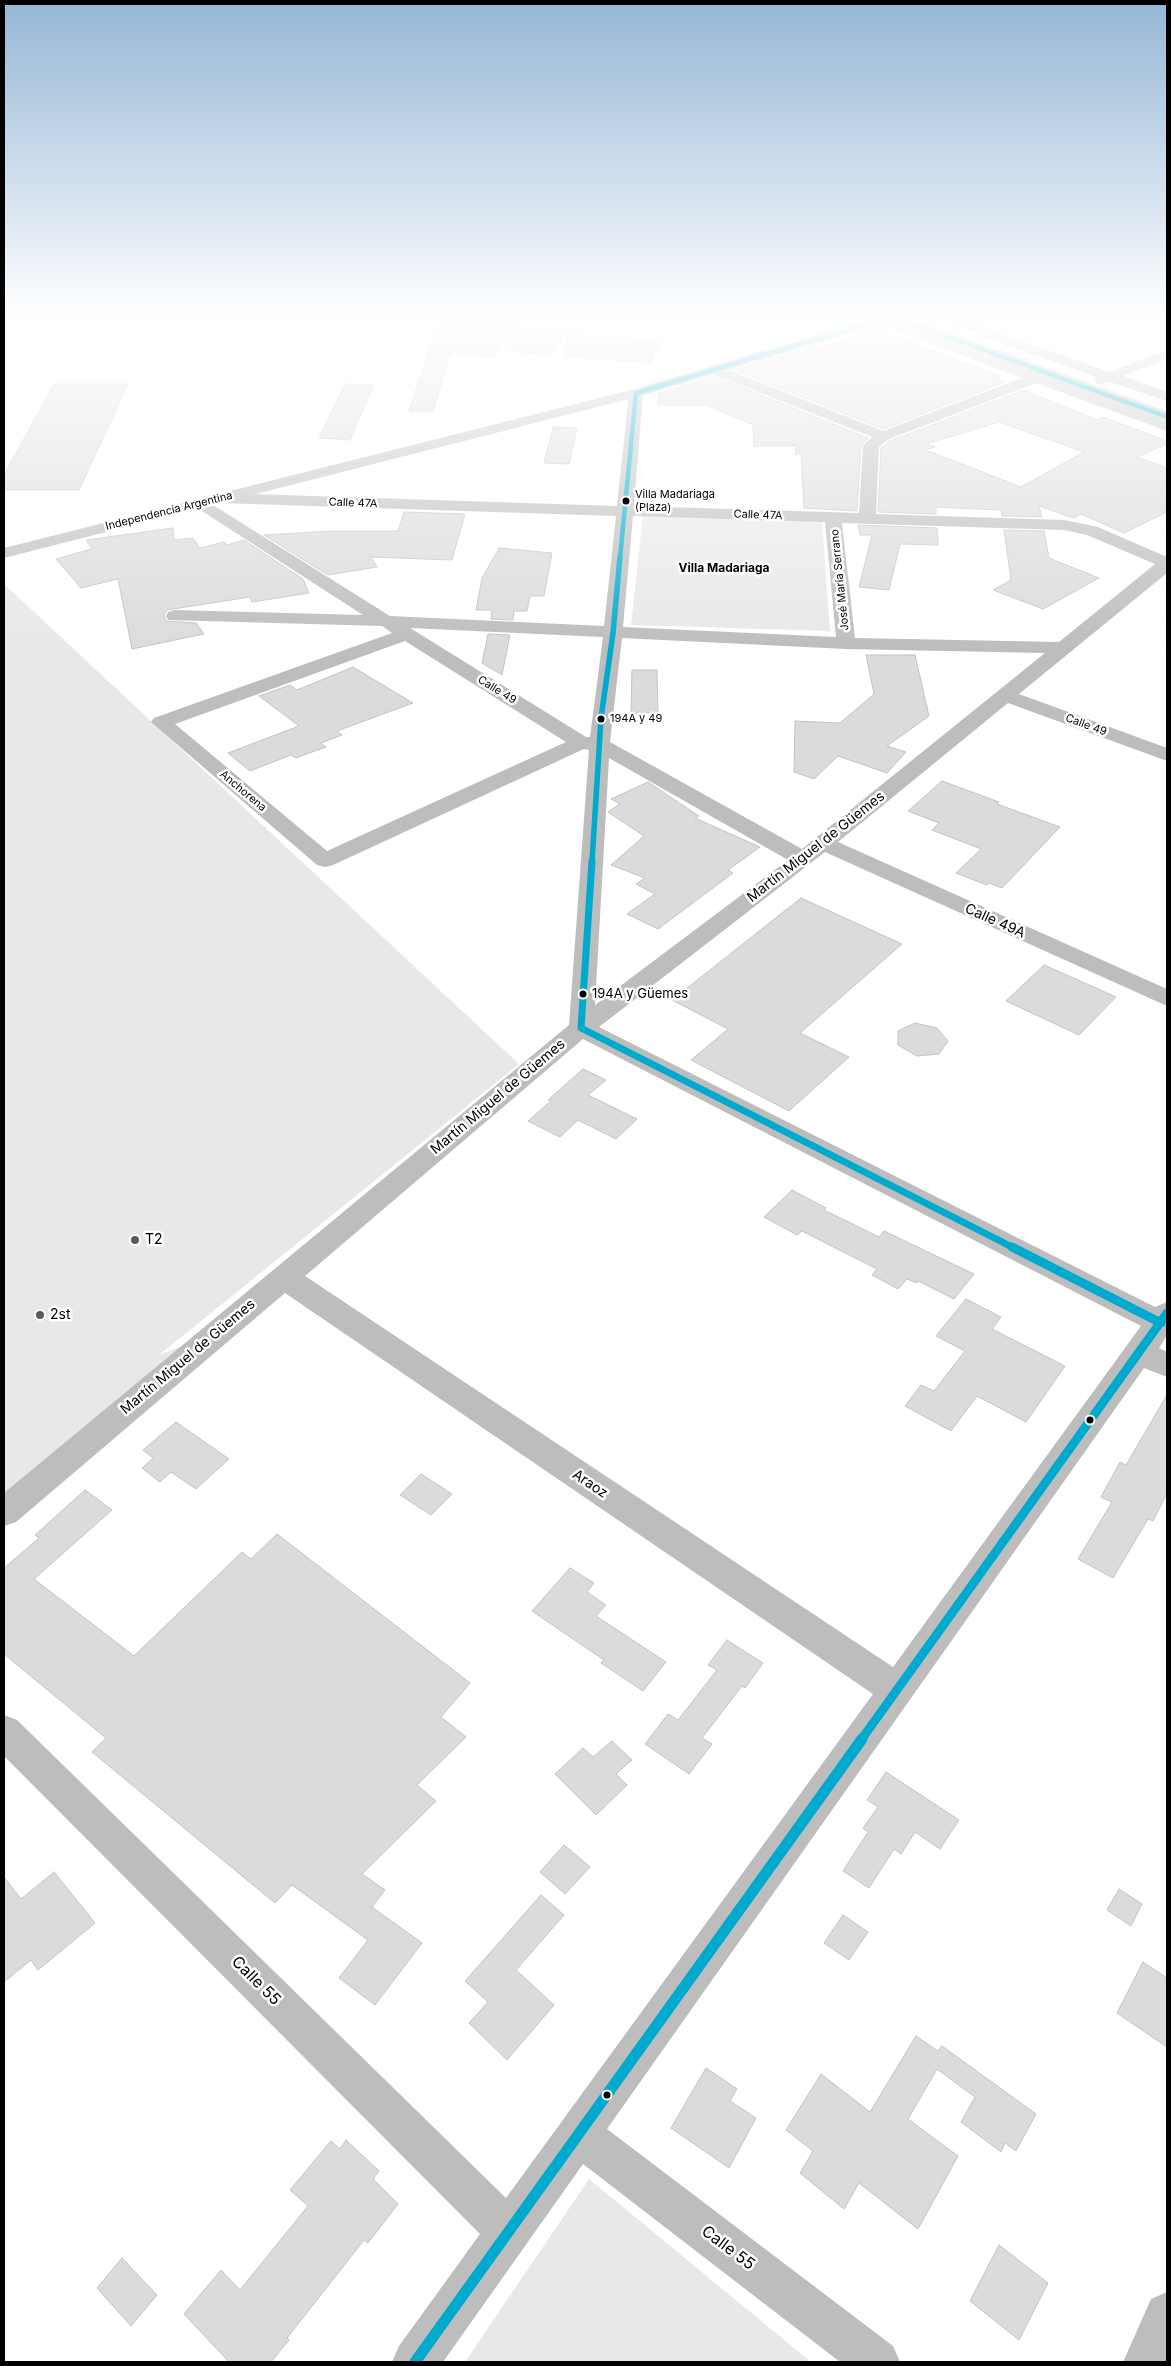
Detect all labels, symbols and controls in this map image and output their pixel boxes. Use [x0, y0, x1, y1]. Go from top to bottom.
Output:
place label: Villa Madariaga (Plaza) [635, 488, 715, 514]
street label: Independencia Argentina [104, 489, 234, 533]
street label: Calle 47A [328, 496, 378, 510]
marker: Villa Madariaga (Plaza) [621, 496, 631, 506]
street label: Calle 47A [733, 508, 783, 522]
street label: José María Serrano [828, 529, 852, 631]
district label: Villa Madariaga [679, 561, 769, 575]
street label: Calle 49 [475, 673, 519, 707]
street label: Calle 49 [1064, 711, 1108, 739]
place label: 194A y 49 [610, 712, 662, 726]
marker: 194A y 49 [596, 714, 606, 724]
street label: Anchorena [217, 768, 269, 814]
street label: Martín Miguel de Güemes [744, 788, 888, 906]
street label: Calle 49A [962, 900, 1028, 942]
place label: 194A y Güemes [592, 986, 688, 1002]
marker: 194A y Güemes [578, 989, 588, 999]
street label: Martín Miguel de Güemes [428, 1036, 568, 1158]
place label: T2 [145, 1232, 163, 1248]
marker: T2 [129, 1234, 141, 1246]
street label: Martín Miguel de Güemes [118, 1296, 258, 1418]
place label: 2st [50, 1307, 71, 1323]
marker: 2st [34, 1309, 46, 1321]
unlabelled marker [1085, 1415, 1095, 1425]
street label: Araoz [569, 1466, 611, 1502]
street label: Calle 55 [227, 1952, 285, 2010]
unlabelled marker [602, 2090, 612, 2100]
street label: Calle 55 [698, 2222, 758, 2274]

